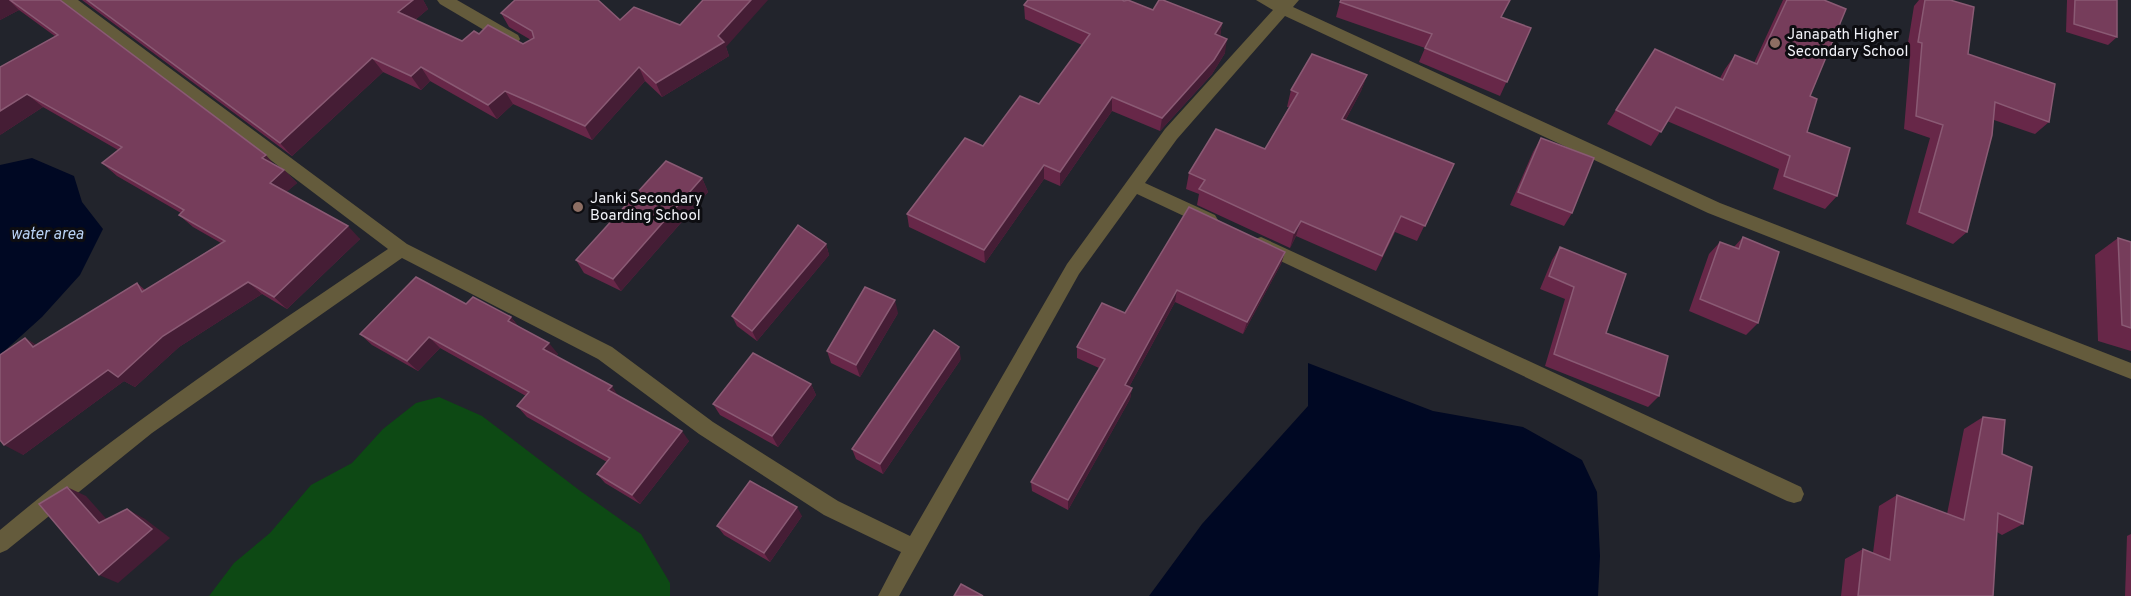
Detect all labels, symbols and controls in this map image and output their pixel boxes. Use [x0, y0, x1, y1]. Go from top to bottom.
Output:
place label: Janapath Higher Secondary School [1787, 26, 1908, 62]
marker: Janapath Higher Secondary School [1768, 36, 1782, 50]
place label: Janki Secondary Boarding School [590, 190, 702, 226]
marker: Janki Secondary Boarding School [571, 200, 585, 214]
water label: water area [11, 225, 84, 245]

